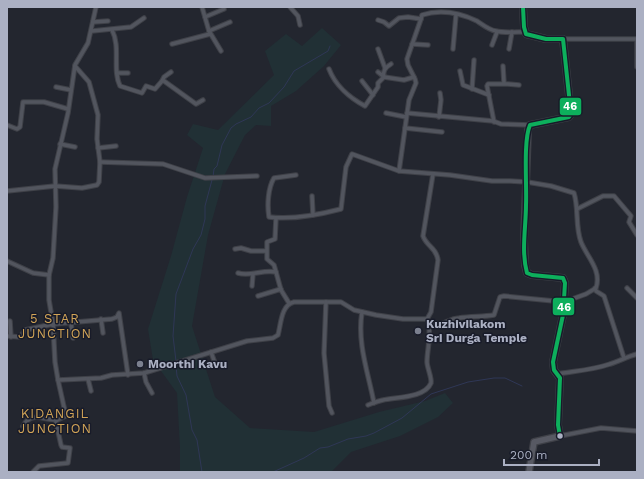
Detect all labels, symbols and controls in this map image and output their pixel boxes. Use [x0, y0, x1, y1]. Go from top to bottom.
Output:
line badge: 46 [559, 97, 582, 116]
text: 46 [563, 100, 577, 113]
line badge: 46 [552, 297, 575, 316]
text: 46 [557, 301, 571, 314]
district label: 5 STAR JUNCTION [18, 311, 92, 341]
place label: Kuzhivilakom Sri Durga Temple [426, 317, 527, 345]
marker: Kuzhivilakom Sri Durga Temple [413, 326, 423, 336]
place label: Moorthi Kavu [148, 357, 227, 371]
marker: Moorthi Kavu [135, 359, 145, 369]
district label: KIDANGIL JUNCTION [18, 406, 92, 436]
unlabelled marker [555, 431, 565, 441]
scale bar [504, 441, 599, 467]
text: 200 m [510, 448, 547, 462]

